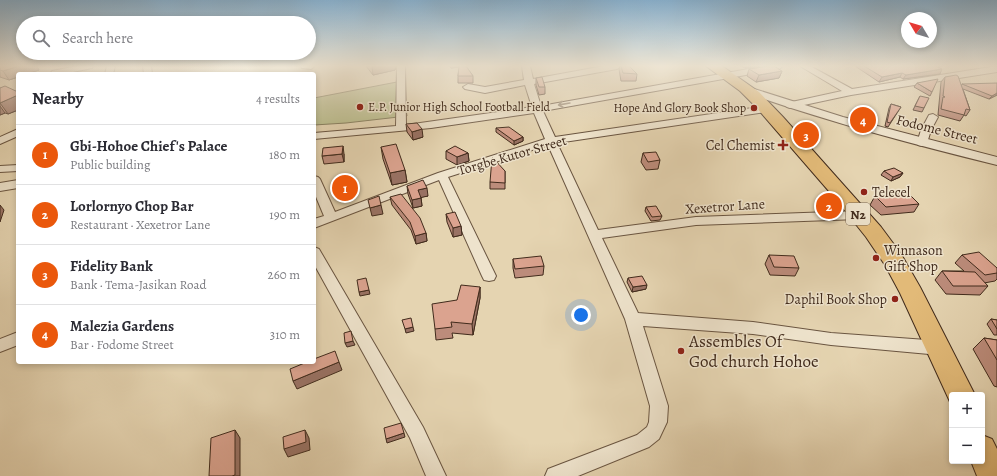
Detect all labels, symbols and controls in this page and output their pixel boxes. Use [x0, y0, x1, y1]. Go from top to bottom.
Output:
north arrow [901, 12, 937, 48]
search box [16, 16, 316, 60]
icon: search [30, 27, 52, 49]
text: Search here [62, 28, 133, 48]
text: Nearby [32, 87, 83, 110]
text: 4 results [256, 90, 300, 107]
place label: E.P. Junior High School Football Field [368, 99, 551, 115]
place label: Hope And Glory Book Shop [613, 100, 746, 116]
one-way arrow [558, 101, 571, 109]
marker: E.P. Junior High School Football Field [355, 102, 365, 112]
marker: Hope And Glory Book Shop [749, 103, 759, 113]
pin: 4 [850, 105, 876, 135]
street label: Fodome Street [894, 110, 980, 149]
pin: 3 [793, 120, 819, 150]
street label: Torgbe Kutor Street [455, 131, 569, 180]
text: Gbi-Hohoe Chief's Palace [70, 136, 227, 156]
place label: Cel Chemist [706, 136, 775, 155]
marker: Cel Chemist [778, 140, 788, 150]
text: 1 [43, 146, 47, 163]
text: 180 m [269, 146, 300, 163]
text: Public building [70, 156, 150, 173]
pin: 1 [332, 173, 358, 203]
place label: Telecel [872, 183, 911, 202]
marker: Telecel [859, 187, 869, 197]
pin: 2 [816, 191, 842, 221]
street label: Xexetror Lane [685, 194, 766, 219]
text: Lorlornyo Chop Bar [70, 196, 194, 216]
road number: N2 [846, 203, 870, 225]
text: 2 [42, 206, 48, 223]
text: 190 m [269, 206, 300, 223]
text: Restaurant · Xexetror Lane [70, 216, 210, 233]
place label: Winnason Gift Shop [883, 241, 943, 276]
marker: Winnason Gift Shop [871, 253, 881, 263]
text: Fidelity Bank [70, 256, 153, 276]
text: 3 [42, 266, 48, 283]
text: 260 m [267, 266, 300, 283]
text: Bank · Tema-Jasikan Road [70, 276, 207, 293]
place label: Daphil Book Shop [785, 290, 887, 309]
marker: Daphil Book Shop [890, 294, 900, 304]
your location [571, 305, 591, 325]
text: Malezia Gardens [70, 316, 174, 336]
text: 4 [42, 326, 48, 343]
text: 310 m [270, 326, 300, 343]
place label: Assembles Of God church Hohoe [688, 330, 819, 373]
text: Bar · Fodome Street [70, 336, 174, 353]
marker: Assembles Of God church Hohoe [676, 346, 686, 356]
map controls [949, 392, 985, 464]
button: + [949, 392, 985, 428]
button: − [949, 428, 985, 464]

